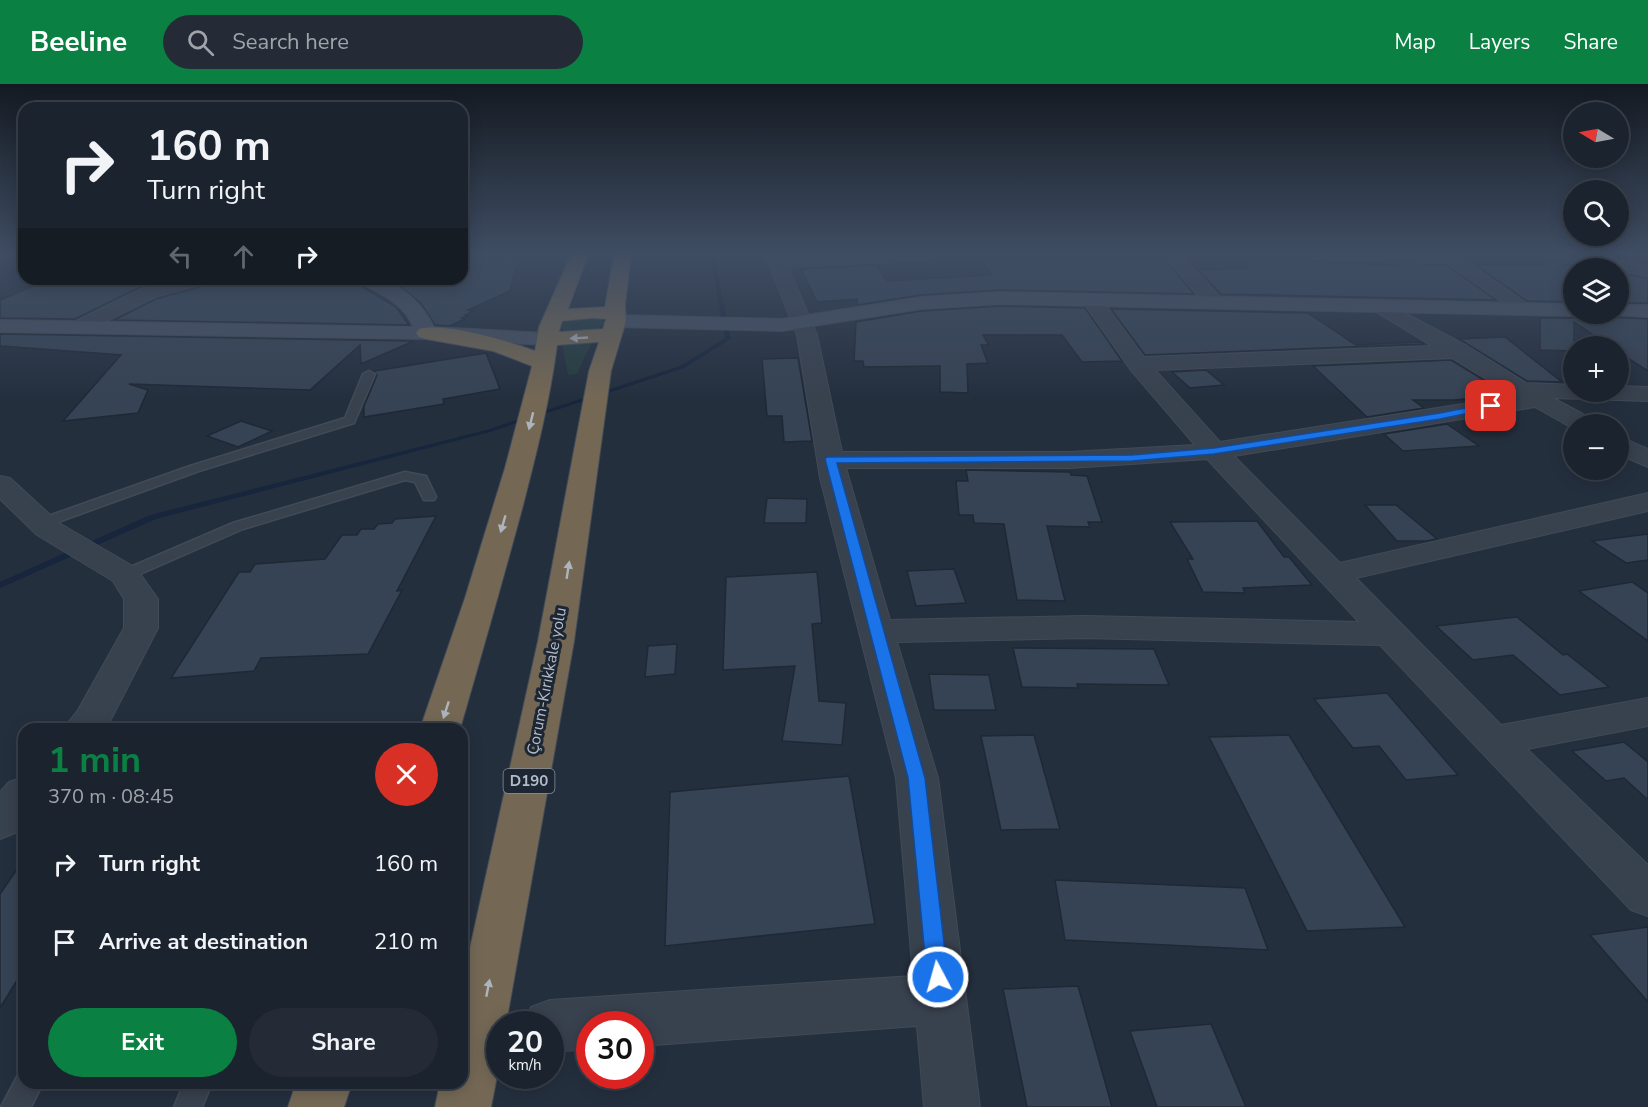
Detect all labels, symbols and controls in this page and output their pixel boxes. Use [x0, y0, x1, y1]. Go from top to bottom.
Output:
search box [163, 15, 583, 69]
text: Beeline [30, 23, 127, 61]
icon: search [184, 26, 217, 59]
text: Search here [232, 27, 349, 57]
text: Map [1394, 28, 1436, 56]
text: Layers [1469, 28, 1530, 56]
text: Share [1563, 28, 1618, 56]
north arrow [1563, 102, 1629, 168]
map controls [1563, 102, 1629, 480]
text: 160 m [147, 118, 271, 175]
icon: right [48, 126, 126, 204]
text: Turn right [147, 172, 265, 209]
button: search [1563, 180, 1629, 246]
icon: left [164, 240, 197, 273]
icon: ahead [227, 240, 260, 273]
icon: right [290, 240, 323, 273]
button: layers [1563, 258, 1629, 324]
one-way arrow [570, 333, 589, 343]
button: + [1563, 336, 1629, 402]
pin [1465, 380, 1516, 431]
icon: arrive [1474, 389, 1507, 422]
one-way arrow [525, 412, 535, 430]
button: − [1563, 414, 1629, 480]
one-way arrow [498, 515, 507, 533]
one-way arrow [563, 560, 572, 579]
street label: Çorum-Kırıkkale yolu [522, 605, 572, 757]
one-way arrow [440, 701, 450, 719]
text: 1 min [48, 736, 141, 785]
button: close [375, 743, 438, 806]
road number: D190 [504, 769, 554, 793]
text: 370 m · 08:45 [48, 783, 174, 810]
icon: right [48, 848, 81, 881]
text: Turn right [99, 849, 200, 879]
text: 160 m [374, 849, 438, 879]
icon: arrive [48, 926, 81, 959]
text: Arrive at destination [99, 927, 308, 957]
text: 210 m [374, 927, 438, 957]
position arrow [906, 945, 970, 1009]
one-way arrow [484, 978, 493, 997]
button: Exit [48, 1008, 237, 1077]
button: Share [249, 1008, 438, 1077]
speed limit sign: 30 [576, 1011, 654, 1089]
text: 20 [507, 1022, 543, 1063]
text: km/h [508, 1055, 542, 1075]

